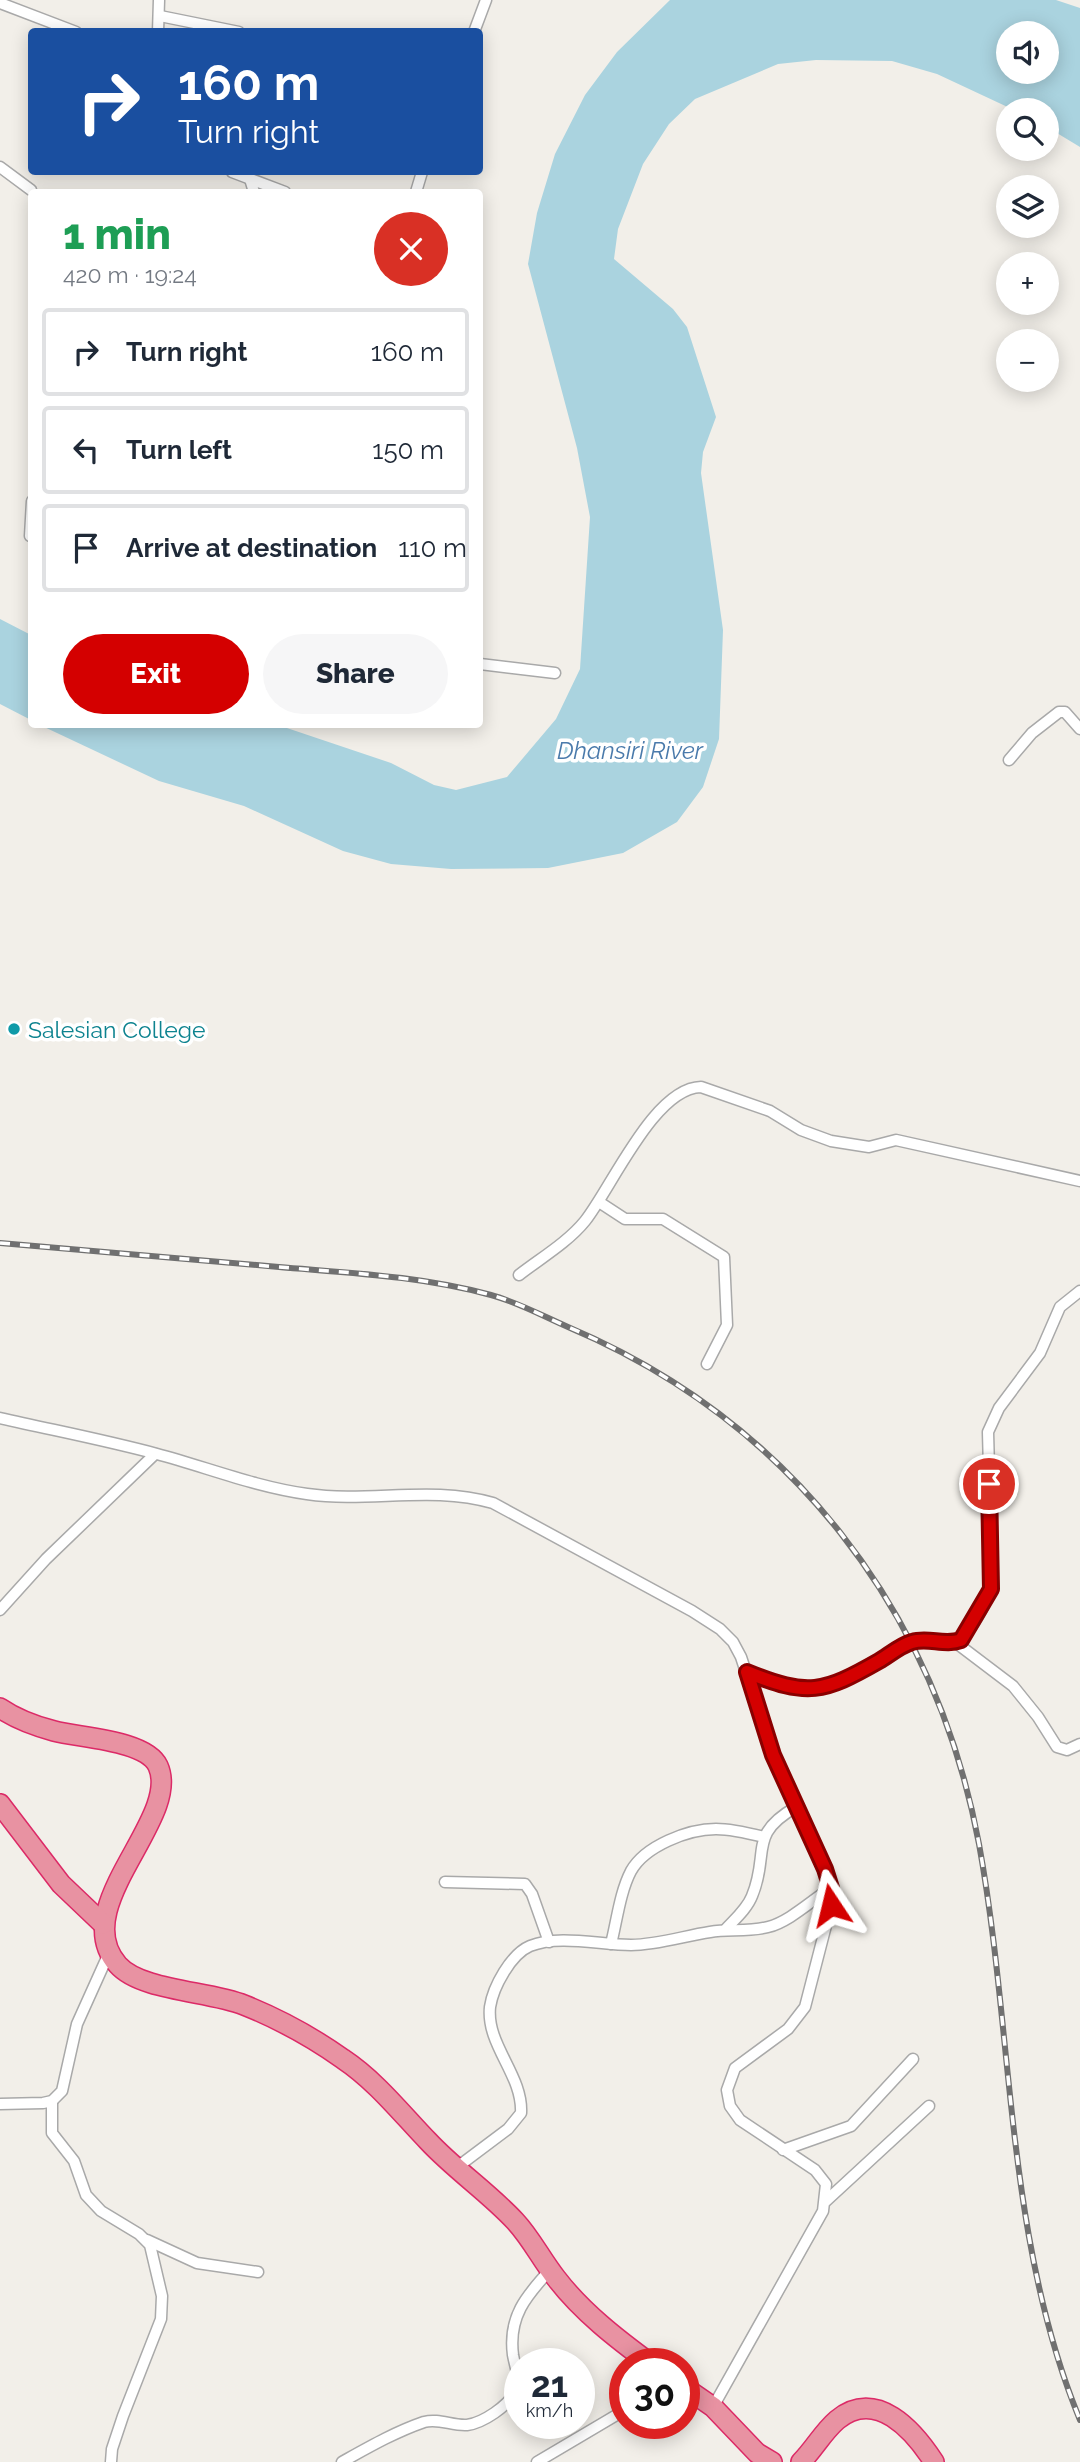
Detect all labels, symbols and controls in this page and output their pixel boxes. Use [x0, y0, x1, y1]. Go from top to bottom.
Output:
map controls [996, 21, 1059, 392]
button: sound [996, 21, 1059, 84]
text: 160 m [178, 54, 319, 111]
icon: right [63, 56, 154, 147]
button: search [996, 98, 1059, 161]
text: Turn right [178, 113, 319, 150]
button: layers [996, 175, 1059, 238]
text: 1 min [63, 210, 171, 259]
button: close [374, 212, 448, 286]
button: + [996, 252, 1059, 315]
text: 420 m · 19:24 [63, 261, 197, 288]
button: − [996, 329, 1059, 392]
icon: right [67, 333, 105, 371]
text: Turn right [126, 337, 247, 367]
text: 160 m [371, 337, 444, 367]
icon: left [67, 431, 105, 469]
text: Turn left [126, 435, 232, 465]
text: 150 m [372, 435, 444, 465]
icon: arrive [67, 529, 105, 567]
text: Arrive at destination [126, 533, 377, 563]
text: 110 m [398, 533, 467, 563]
button: Exit [63, 634, 249, 714]
button: Share [263, 634, 448, 714]
water label: Dhansiri River [557, 736, 704, 765]
place label: Salesian College [28, 1016, 205, 1043]
marker: Salesian College [6, 1021, 22, 1037]
pin [959, 1454, 1019, 1514]
icon: arrive [970, 1465, 1008, 1503]
position arrow [794, 1868, 868, 1942]
speed limit sign: 30 [609, 2348, 700, 2439]
text: 21 [531, 2364, 568, 2405]
text: km/h [526, 2400, 573, 2421]

